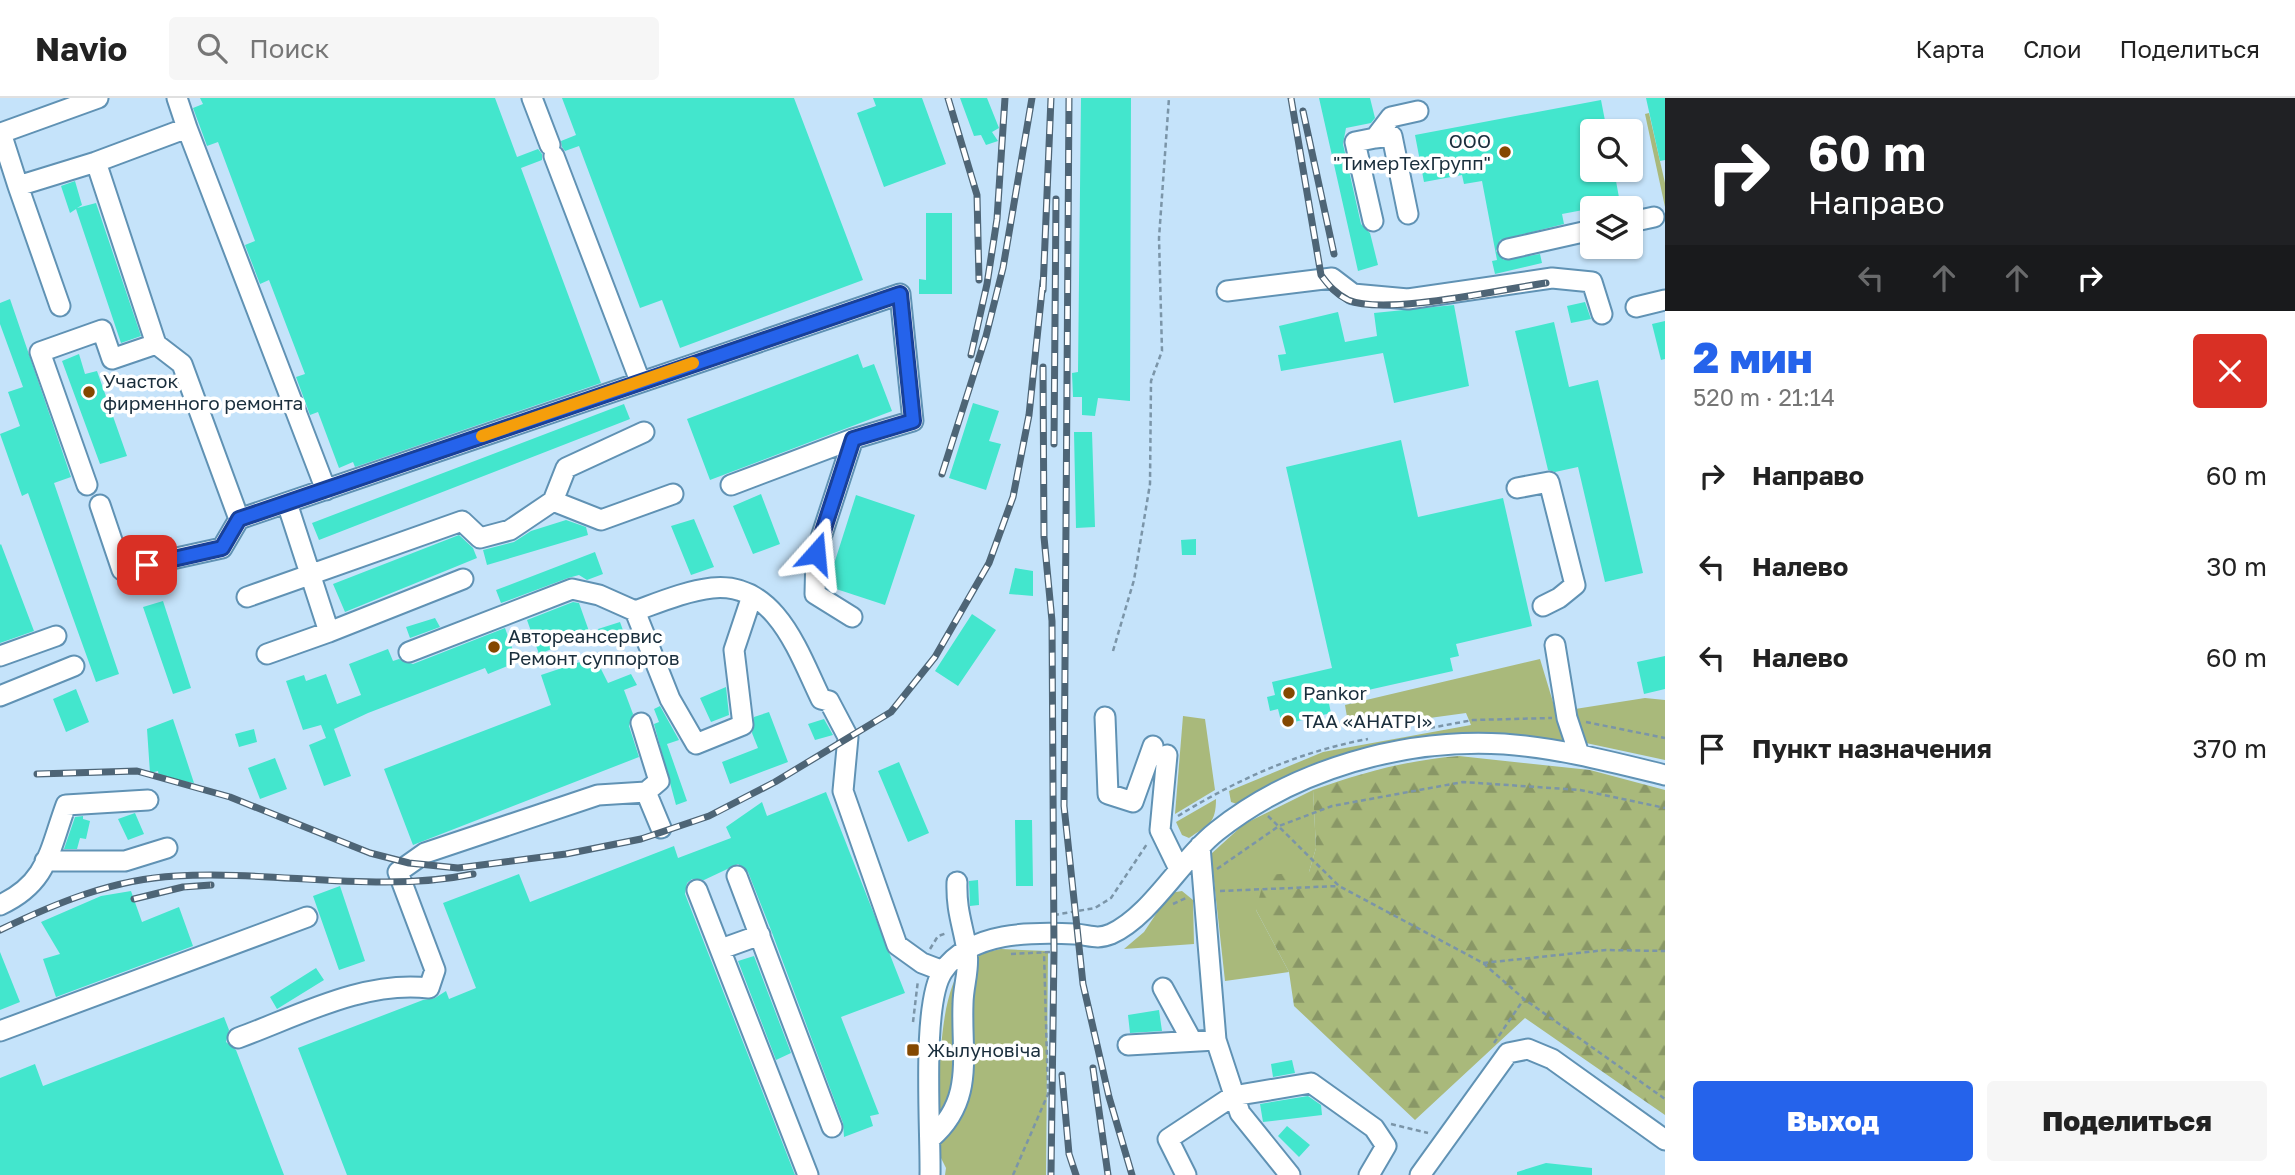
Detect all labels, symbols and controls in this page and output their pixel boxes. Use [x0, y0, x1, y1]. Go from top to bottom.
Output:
search box [169, 17, 659, 80]
text: Navio [35, 29, 127, 68]
icon: search [193, 29, 231, 67]
text: Поиск [249, 33, 329, 64]
text: Карта [1915, 34, 1985, 63]
text: Слои [2023, 34, 2082, 63]
text: Поделиться [2120, 34, 2260, 63]
map controls [1580, 119, 1643, 259]
button: search [1580, 119, 1643, 182]
text: 60 m [1808, 123, 1926, 182]
icon: right [1693, 126, 1784, 217]
place label: ООО "ТимерТехГрупп" [1333, 129, 1491, 174]
marker: ООО "ТимерТехГрупп" [1497, 144, 1513, 160]
text: Направо [1808, 183, 1945, 221]
button: layers [1580, 196, 1643, 259]
icon: left [1852, 259, 1890, 297]
icon: ahead [1925, 259, 1963, 297]
icon: ahead [1998, 259, 2036, 297]
icon: right [2071, 259, 2109, 297]
text: 2 мин [1693, 332, 1813, 382]
button: close [2193, 334, 2267, 408]
place label: Участок фирменного ремонта [103, 369, 303, 414]
text: 520 m · 21:14 [1693, 383, 1835, 411]
marker: Участок фирменного ремонта [81, 384, 97, 400]
icon: right [1693, 457, 1731, 495]
text: Направо [1752, 460, 1864, 491]
text: 60 m [2206, 460, 2267, 491]
position arrow [779, 516, 853, 590]
pin [117, 535, 177, 595]
icon: arrive [128, 546, 166, 584]
icon: left [1693, 548, 1731, 586]
text: Налево [1752, 551, 1848, 582]
text: 30 m [2206, 551, 2267, 582]
place label: Автореансервис Ремонт суппортов [508, 624, 680, 669]
marker: Автореансервис Ремонт суппортов [486, 639, 502, 655]
icon: left [1693, 639, 1731, 677]
text: Налево [1752, 642, 1848, 673]
text: 60 m [2206, 642, 2267, 673]
place label: Pankor [1303, 681, 1367, 704]
marker: Pankor [1281, 685, 1297, 701]
place label: ТАА «АНАТРI» [1302, 709, 1432, 732]
marker: ТАА «АНАТРI» [1280, 713, 1296, 729]
icon: arrive [1693, 730, 1731, 768]
text: Пункт назначения [1752, 733, 1992, 764]
text: 370 m [2192, 733, 2267, 764]
place label: Жылуновіча [927, 1038, 1041, 1061]
marker: Жылуновіча [905, 1042, 921, 1058]
button: Выход [1693, 1081, 1973, 1161]
button: Поделиться [1987, 1081, 2267, 1161]

